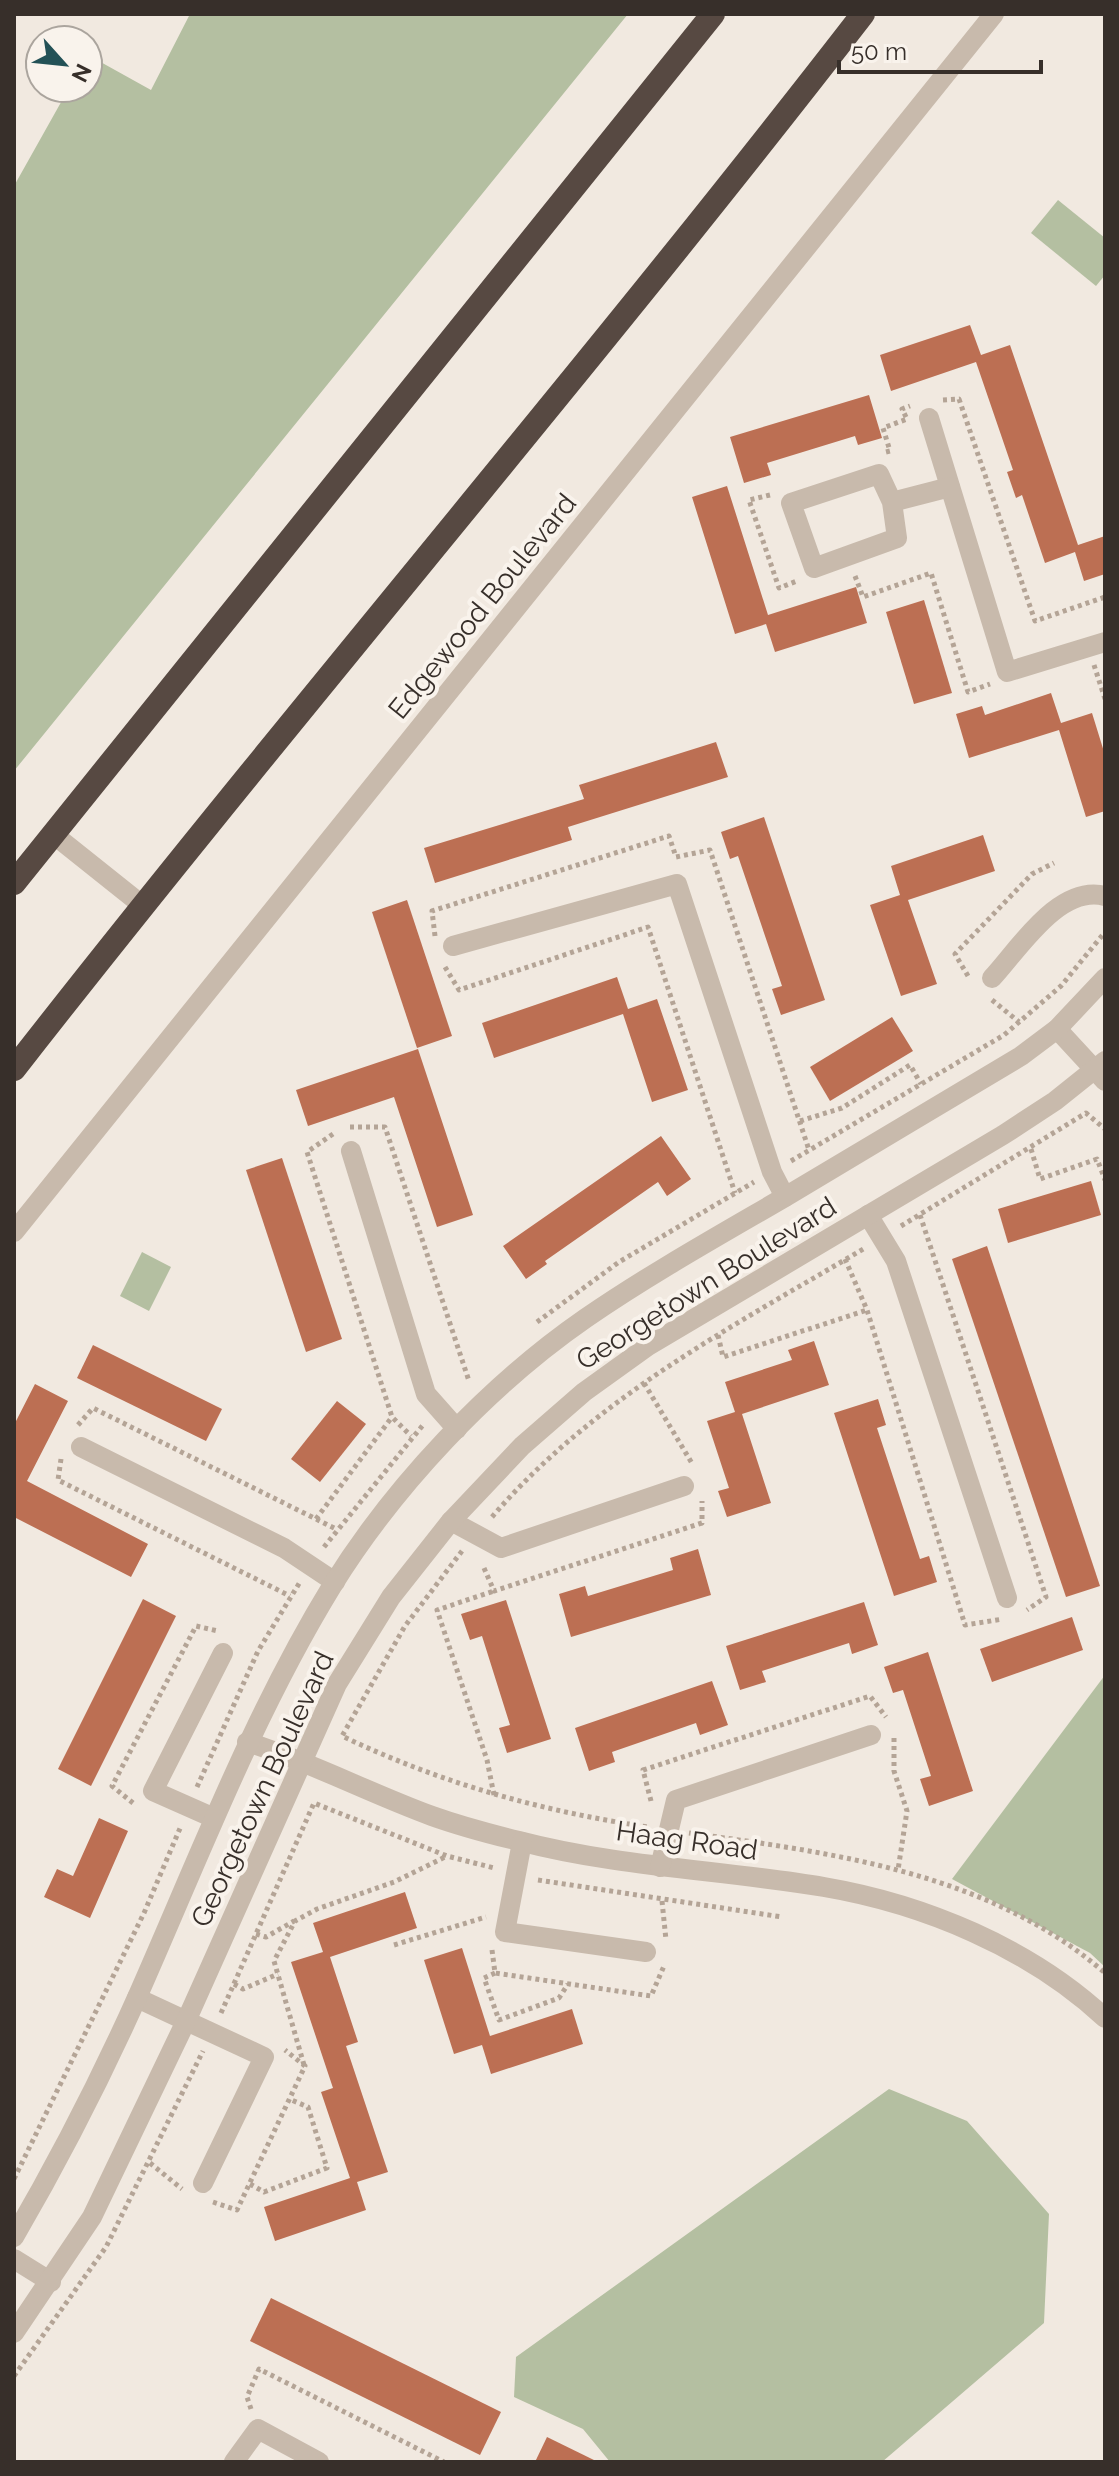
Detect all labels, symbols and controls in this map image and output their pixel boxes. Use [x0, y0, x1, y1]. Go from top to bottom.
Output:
north arrow [24, 24, 104, 104]
scale bar [839, 24, 1041, 74]
text: 50 m [851, 37, 907, 66]
text: N [66, 60, 97, 86]
street label: Edgewood Boulevard [382, 487, 583, 725]
street label: Georgetown Boulevard [570, 1190, 842, 1377]
street label: Georgetown Boulevard [184, 1646, 341, 1932]
street label: Haag Road [614, 1814, 760, 1867]

